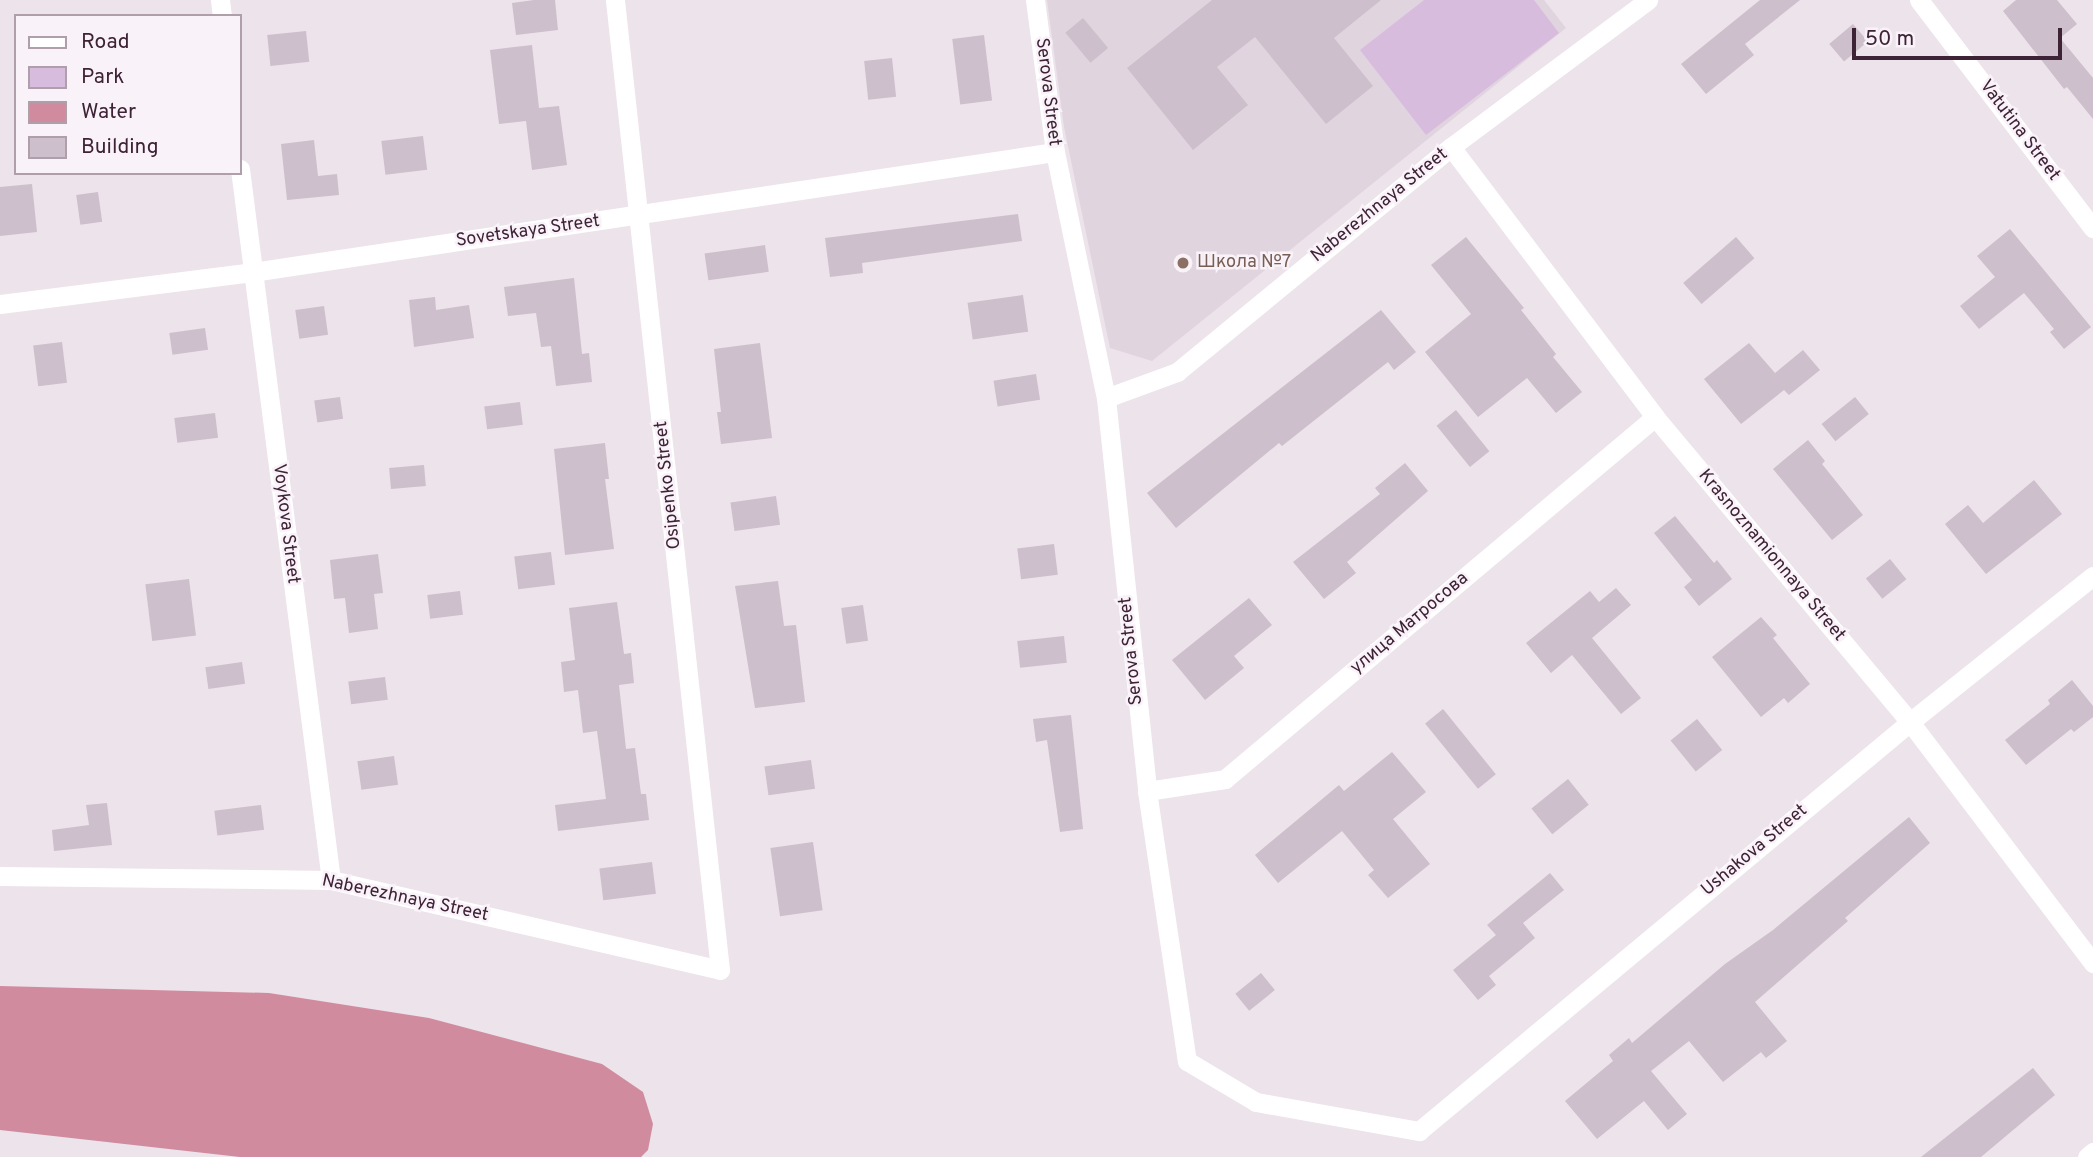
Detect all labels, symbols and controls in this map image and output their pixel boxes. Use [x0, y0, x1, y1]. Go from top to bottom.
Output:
legend [14, 14, 242, 175]
scale bar [1855, 14, 2065, 58]
text: 50 m [1865, 26, 1914, 53]
text: Road [81, 29, 130, 56]
street label: Serova Street [1030, 37, 1064, 147]
text: Park [81, 64, 124, 91]
street label: Vatutina Street [1974, 76, 2064, 186]
text: Water [81, 99, 136, 126]
text: Building [81, 134, 159, 161]
street label: Naberezhnaya Street [1307, 144, 1453, 268]
street label: Sovetskaya Street [455, 211, 601, 253]
place label: Школа №7 [1197, 252, 1291, 274]
marker: Школа №7 [1175, 255, 1191, 271]
street label: Osipenko Street [652, 420, 686, 550]
street label: Voykova Street [267, 463, 303, 585]
street label: Krasnoznamionnaya Street [1693, 466, 1849, 646]
street label: улица Матросова [1347, 568, 1473, 680]
street label: Serova Street [1116, 596, 1148, 706]
street label: Ushakova Street [1698, 800, 1812, 902]
street label: Naberezhnaya Street [320, 871, 490, 927]

